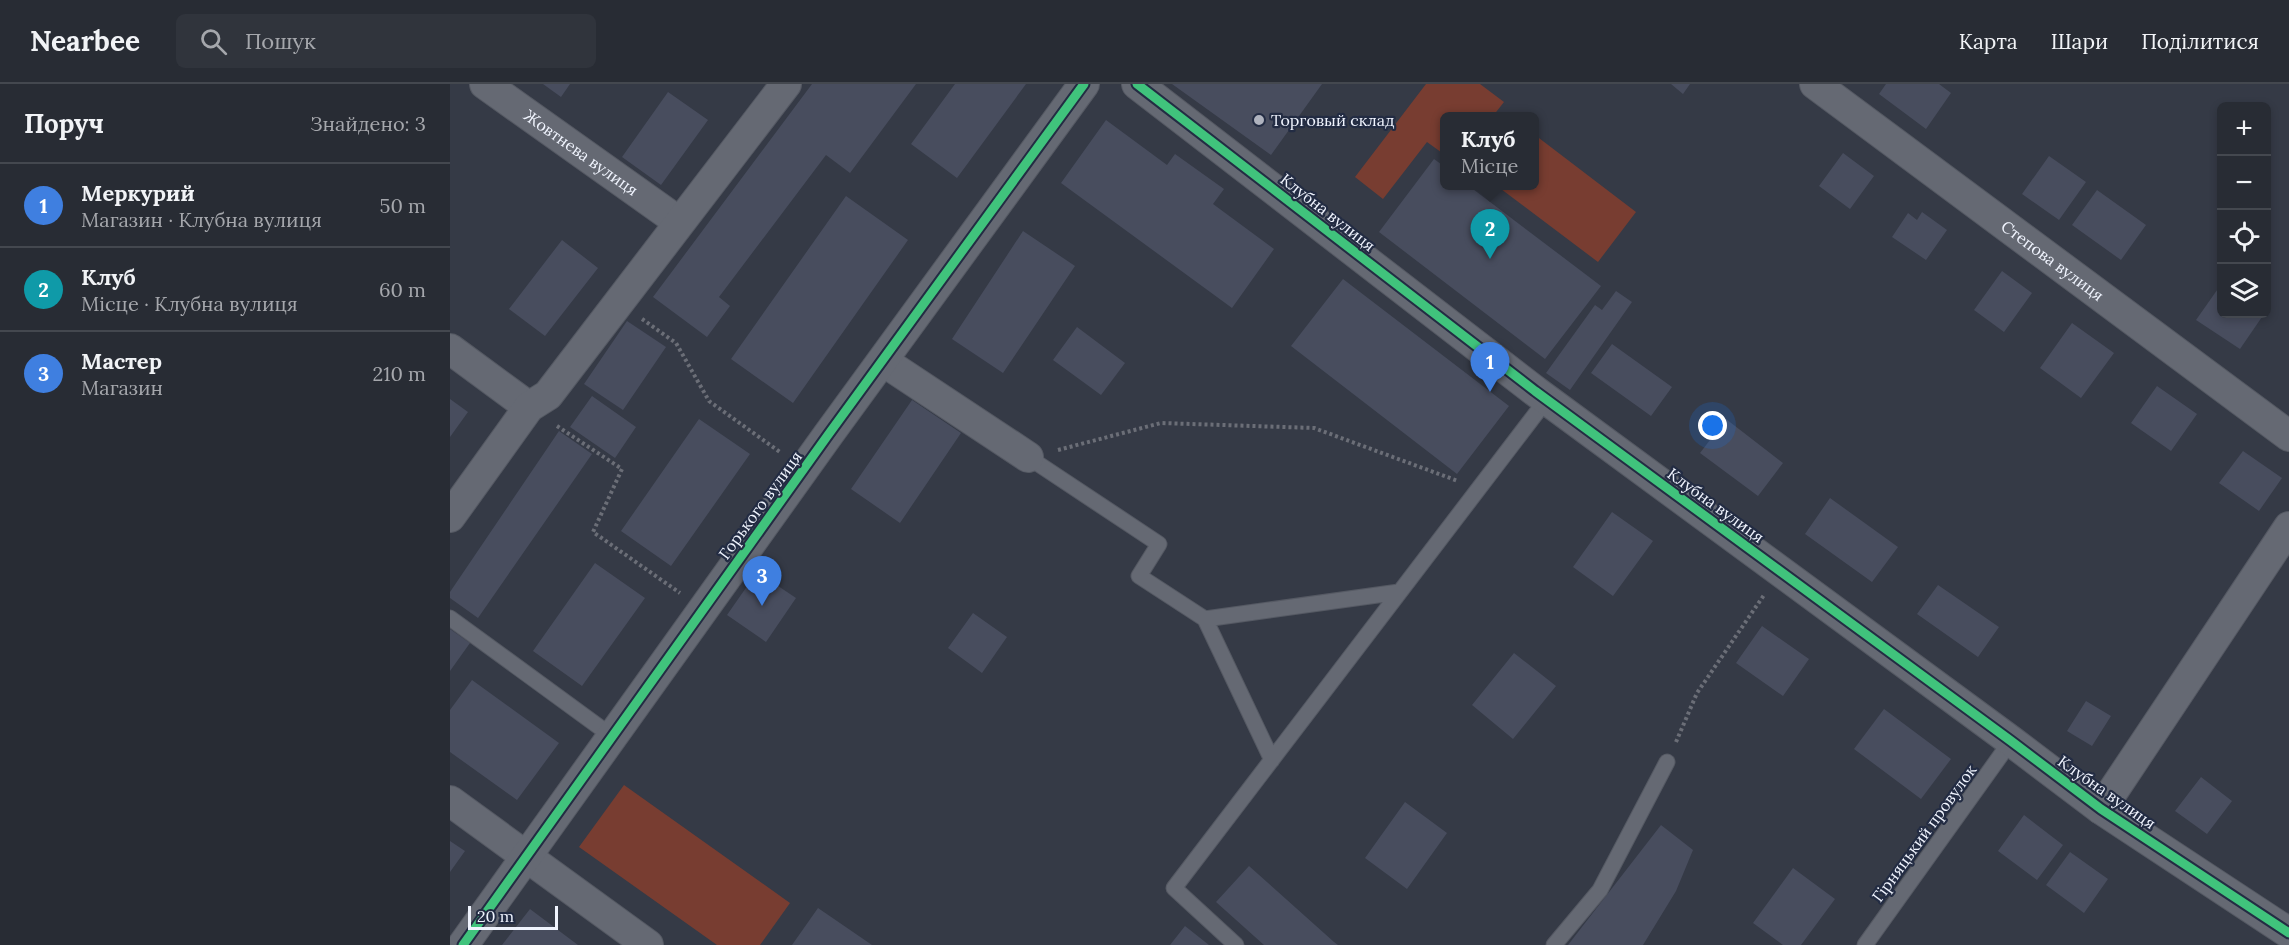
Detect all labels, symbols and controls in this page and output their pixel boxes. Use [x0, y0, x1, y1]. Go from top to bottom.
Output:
search box [176, 14, 596, 68]
text: Nearbee [30, 23, 140, 59]
icon: search [197, 25, 230, 58]
text: Пошук [245, 27, 316, 55]
text: Карта [1959, 28, 2018, 55]
text: Шари [2051, 28, 2108, 55]
text: Поділитися [2141, 28, 2259, 55]
map controls [2217, 102, 2271, 318]
button: + [2217, 102, 2271, 156]
street label: Жовтнева вулиця [520, 105, 642, 200]
text: Поруч [24, 107, 104, 140]
place label: Торговый склад [1271, 110, 1395, 130]
text: Знайдено: 3 [310, 111, 426, 136]
popup [1440, 112, 1539, 190]
marker: Торговый склад [1252, 113, 1266, 127]
text: Клуб [1461, 125, 1515, 153]
text: Місце [1461, 153, 1518, 178]
button: − [2217, 156, 2271, 210]
street label: Клубна вулиця [1277, 169, 1379, 255]
text: Меркурий [81, 179, 195, 207]
text: 1 [39, 193, 48, 218]
text: 50 m [380, 193, 426, 218]
text: Магазин · Клубна вулиця [81, 207, 322, 232]
pin: 2 [1470, 210, 1510, 259]
button: locate [2217, 210, 2271, 264]
street label: Степова вулиця [1997, 216, 2108, 305]
text: Клуб [81, 263, 136, 291]
button: layers [2217, 264, 2271, 318]
text: 2 [38, 277, 49, 302]
text: 60 m [379, 277, 426, 302]
text: Місце · Клубна вулиця [81, 291, 298, 316]
pin: 1 [1470, 342, 1510, 392]
text: Мастер [81, 347, 162, 375]
text: 3 [38, 361, 49, 386]
text: 210 m [372, 361, 426, 386]
text: Магазин [81, 375, 163, 400]
your location [1698, 411, 1727, 440]
street label: Горького вулиця [714, 447, 806, 563]
street label: Клубна вулиця [1664, 463, 1768, 547]
pin: 3 [742, 556, 782, 606]
street label: Клубна вулиця [2054, 751, 2160, 833]
street label: Гірняцький провулок [1867, 760, 1981, 906]
scale bar [468, 903, 558, 930]
text: 20 m [477, 906, 514, 926]

